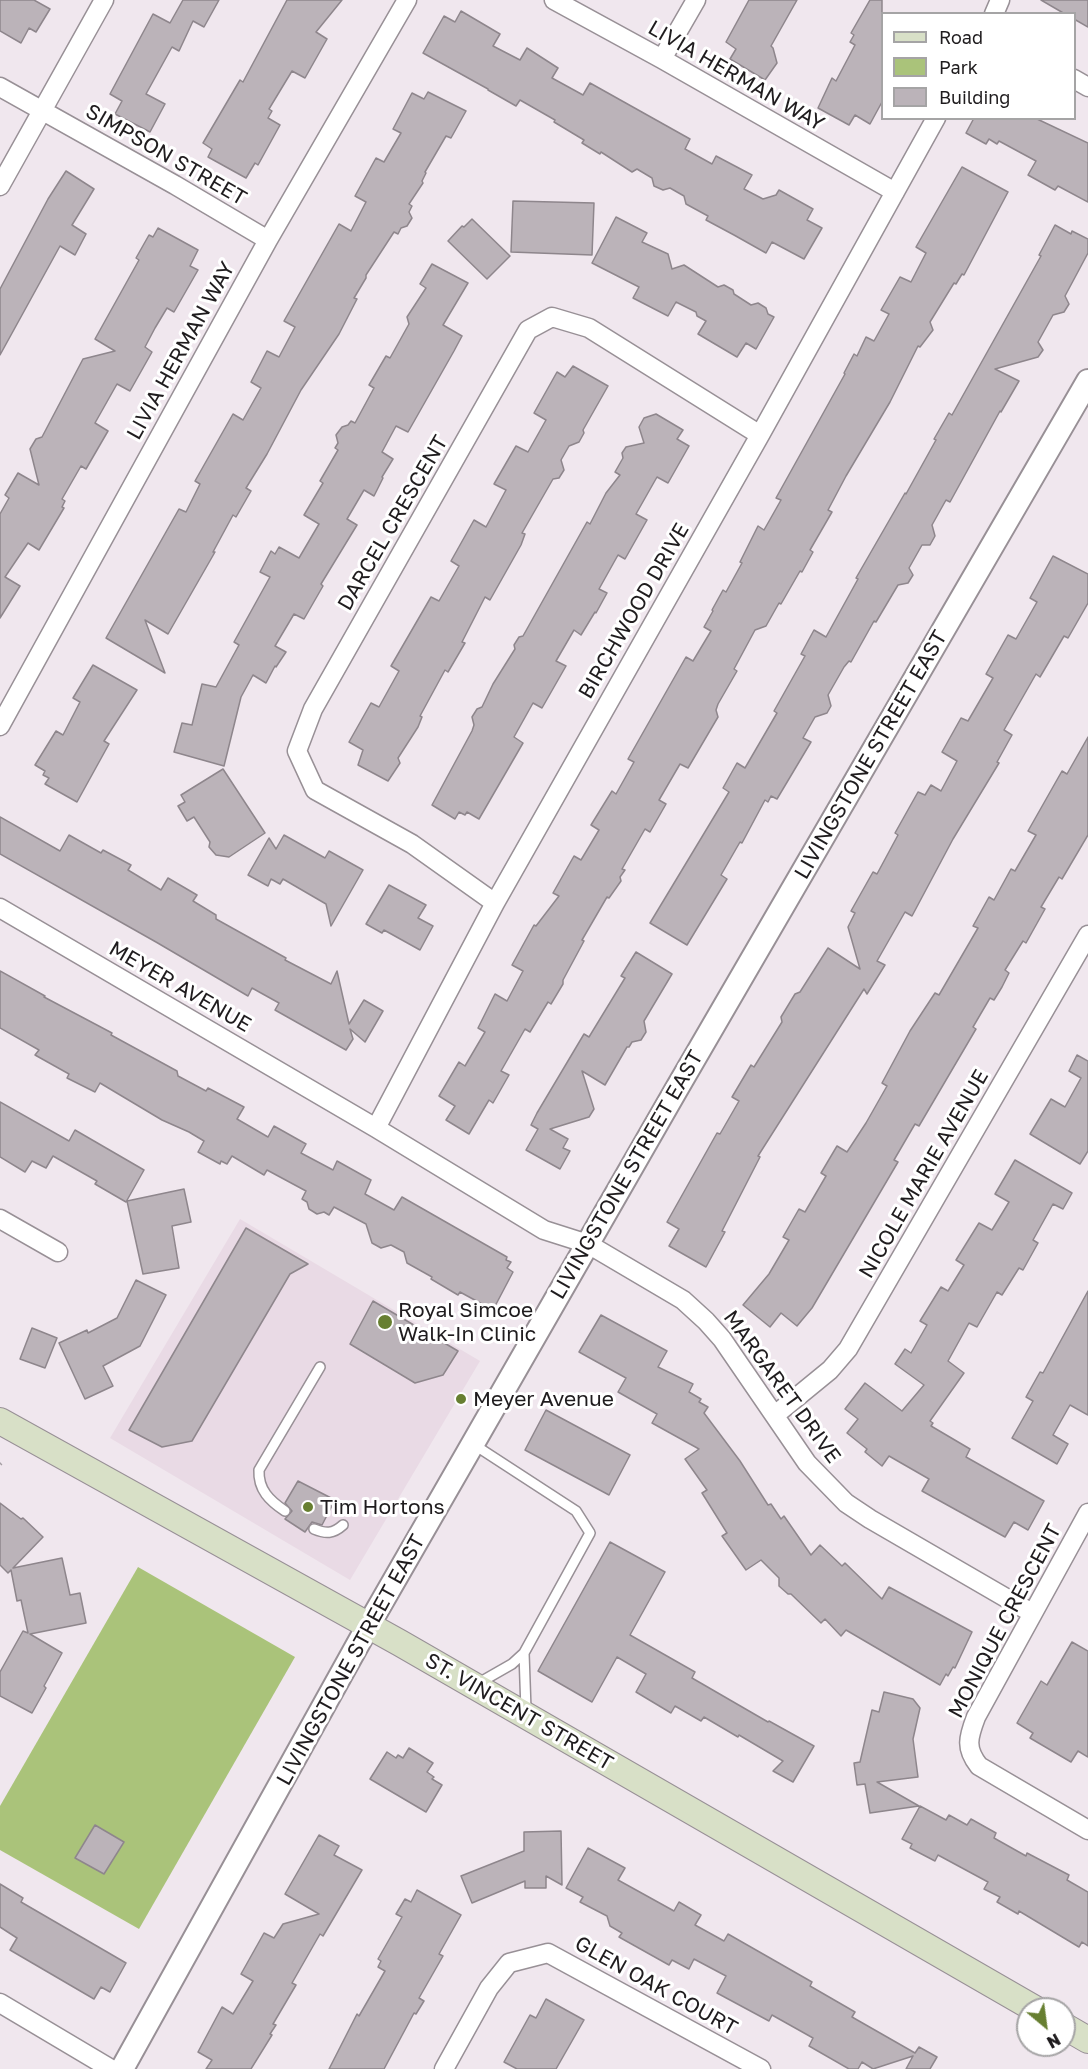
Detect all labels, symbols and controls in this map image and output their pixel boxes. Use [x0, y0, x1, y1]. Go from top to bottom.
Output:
legend [881, 12, 1076, 120]
street label: LIVIA HERMAN WAY [643, 15, 829, 137]
text: Road [939, 26, 983, 48]
text: Park [939, 56, 978, 78]
text: Building [939, 86, 1010, 108]
street label: SIMPSON STREET [81, 99, 251, 211]
street label: LIVIA HERMAN WAY [122, 258, 240, 444]
street label: DARCEL CRESCENT [333, 431, 453, 615]
street label: BIRCHWOOD DRIVE [573, 519, 695, 703]
street label: LIVINGSTONE STREET EAST [789, 626, 953, 884]
street label: MEYER AVENUE [104, 936, 256, 1038]
street label: LIVINGSTONE STREET EAST [545, 1046, 709, 1304]
street label: NICOLE MARIE AVENUE [854, 1065, 994, 1283]
place label: Royal Simcoe Walk-In Clinic [398, 1297, 536, 1347]
street label: MARGARET DRIVE [718, 1306, 846, 1468]
marker: Royal Simcoe Walk-In Clinic [376, 1313, 394, 1331]
place label: Meyer Avenue [473, 1386, 614, 1412]
marker: Meyer Avenue [454, 1392, 468, 1406]
place label: Tim Hortons [320, 1494, 445, 1520]
marker: Tim Hortons [301, 1500, 315, 1514]
street label: MONIQUE CRESCENT [943, 1520, 1067, 1722]
street label: LIVINGSTONE STREET EAST [271, 1530, 431, 1790]
street label: ST. VINCENT STREET [421, 1648, 617, 1776]
street label: GLEN OAK COURT [570, 1931, 742, 2041]
north arrow [1016, 1997, 1076, 2057]
text: N [1044, 2029, 1064, 2053]

